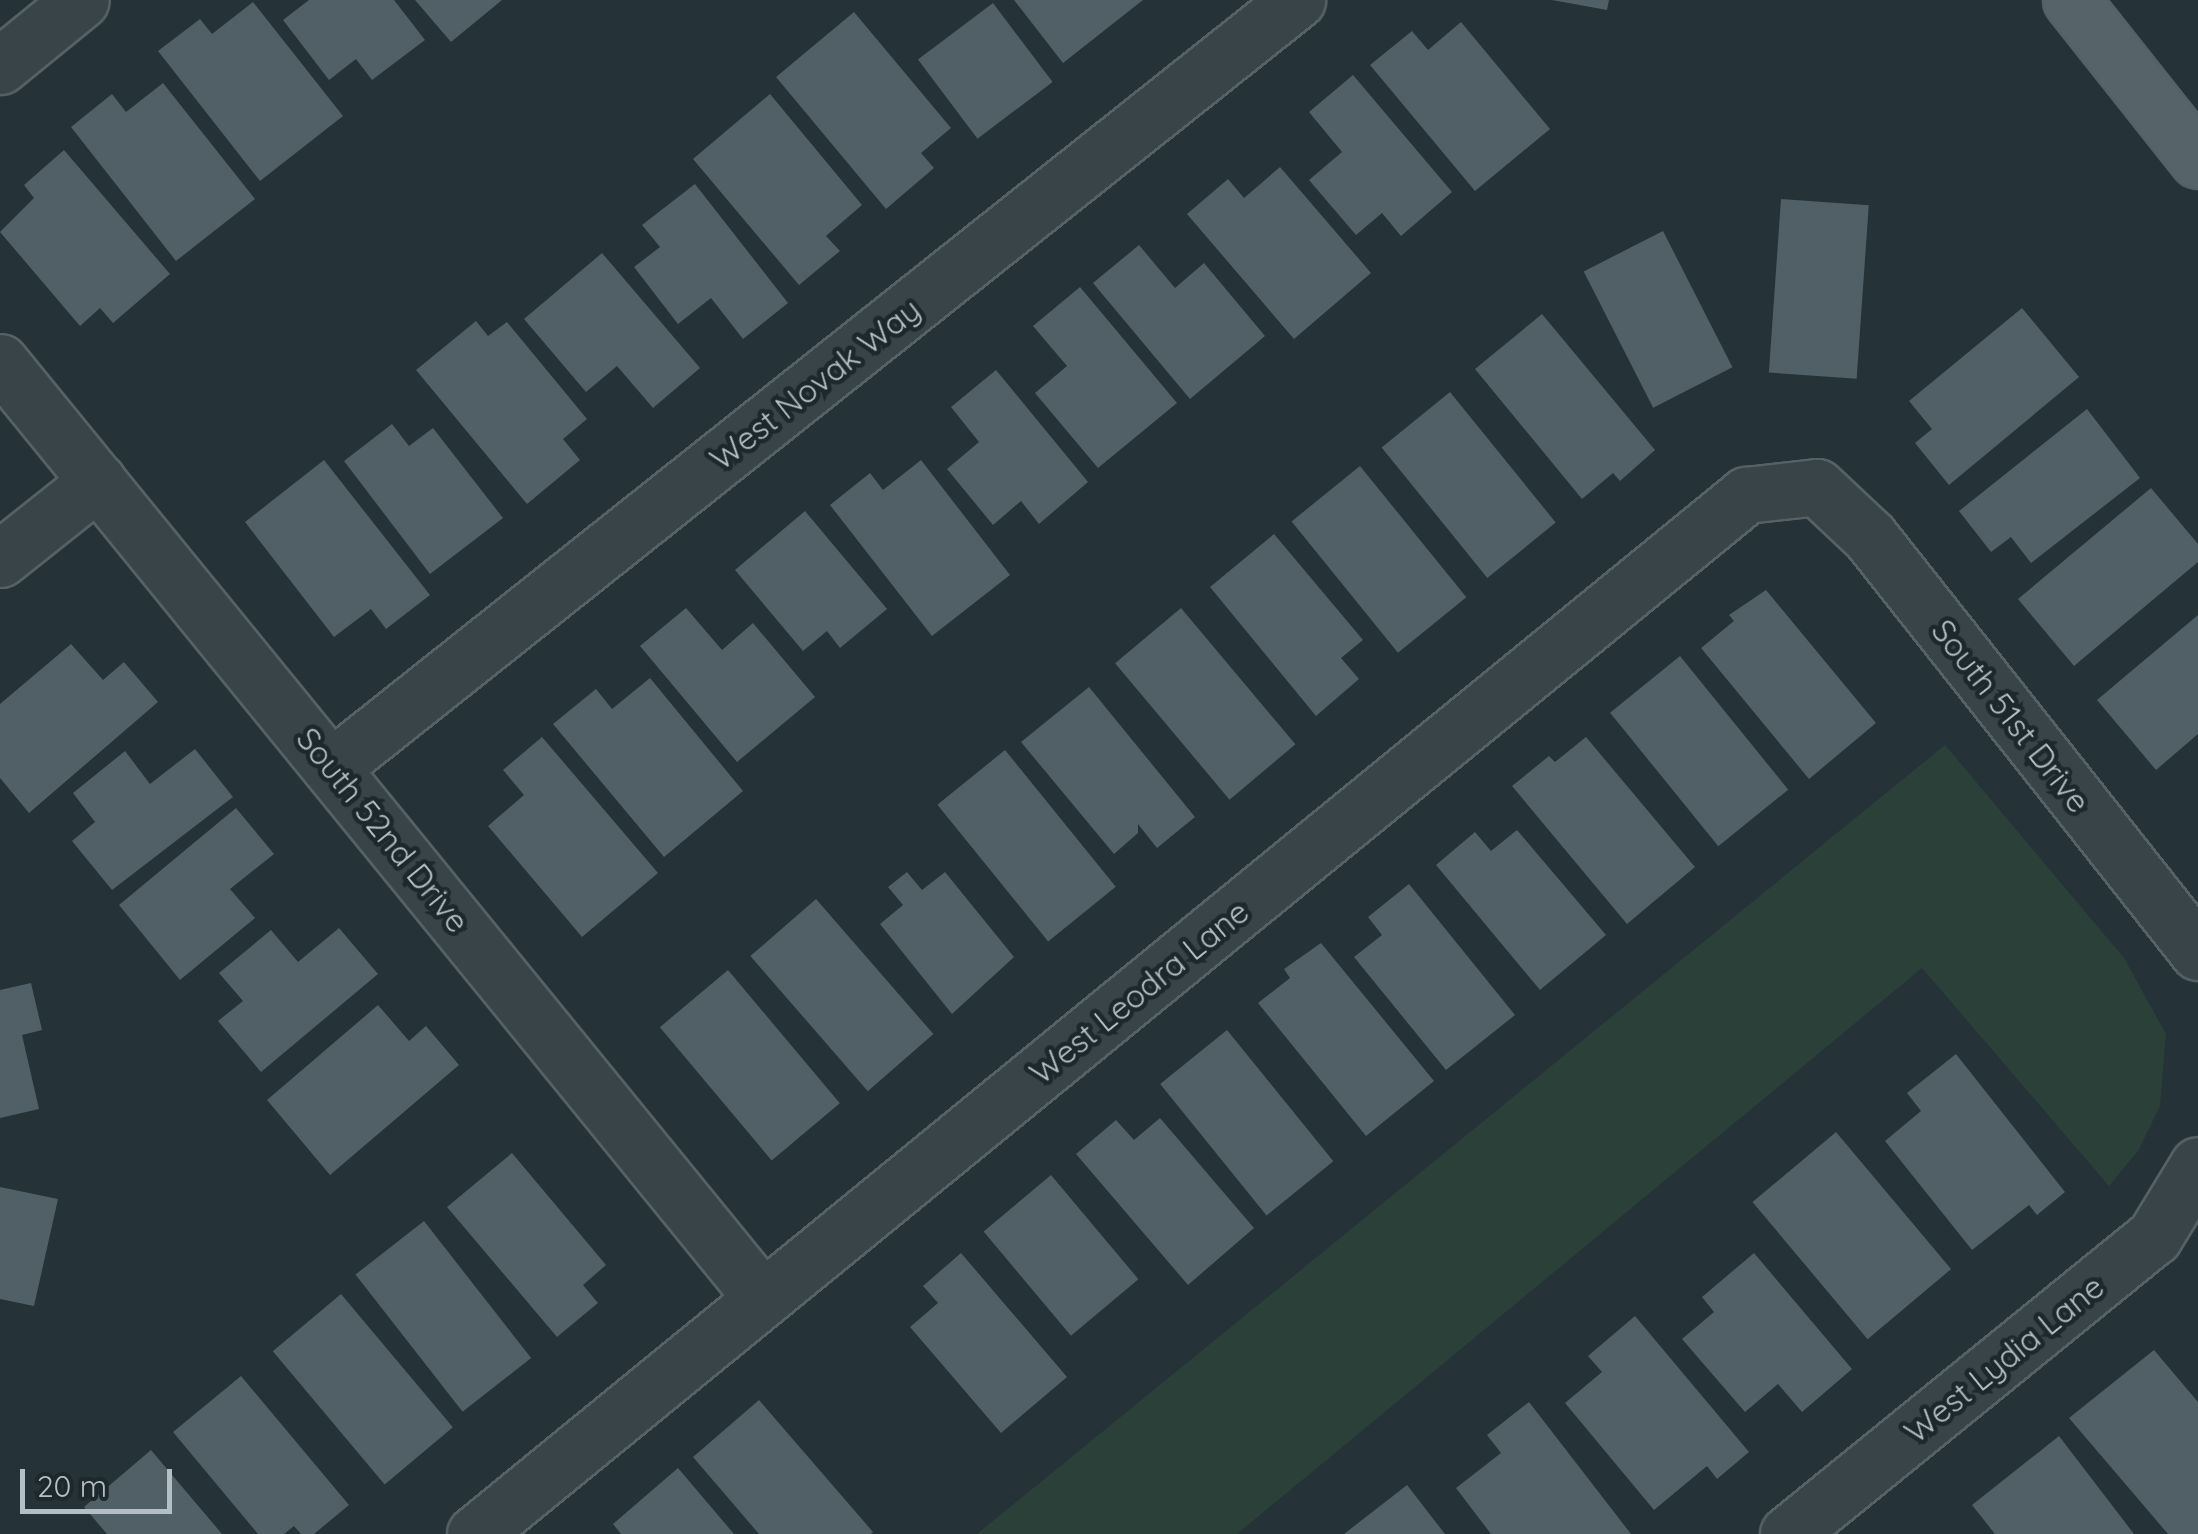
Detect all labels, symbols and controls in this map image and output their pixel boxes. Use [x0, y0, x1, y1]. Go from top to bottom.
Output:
street label: West Novak Way [702, 290, 928, 478]
street label: South 51st Drive [1924, 612, 2098, 820]
street label: South 52nd Drive [289, 720, 477, 940]
street label: West Leodra Lane [1022, 892, 1256, 1092]
street label: West Lydia Lane [1897, 1267, 2111, 1451]
scale bar [25, 1449, 178, 1511]
text: 20 m [37, 1467, 107, 1505]

